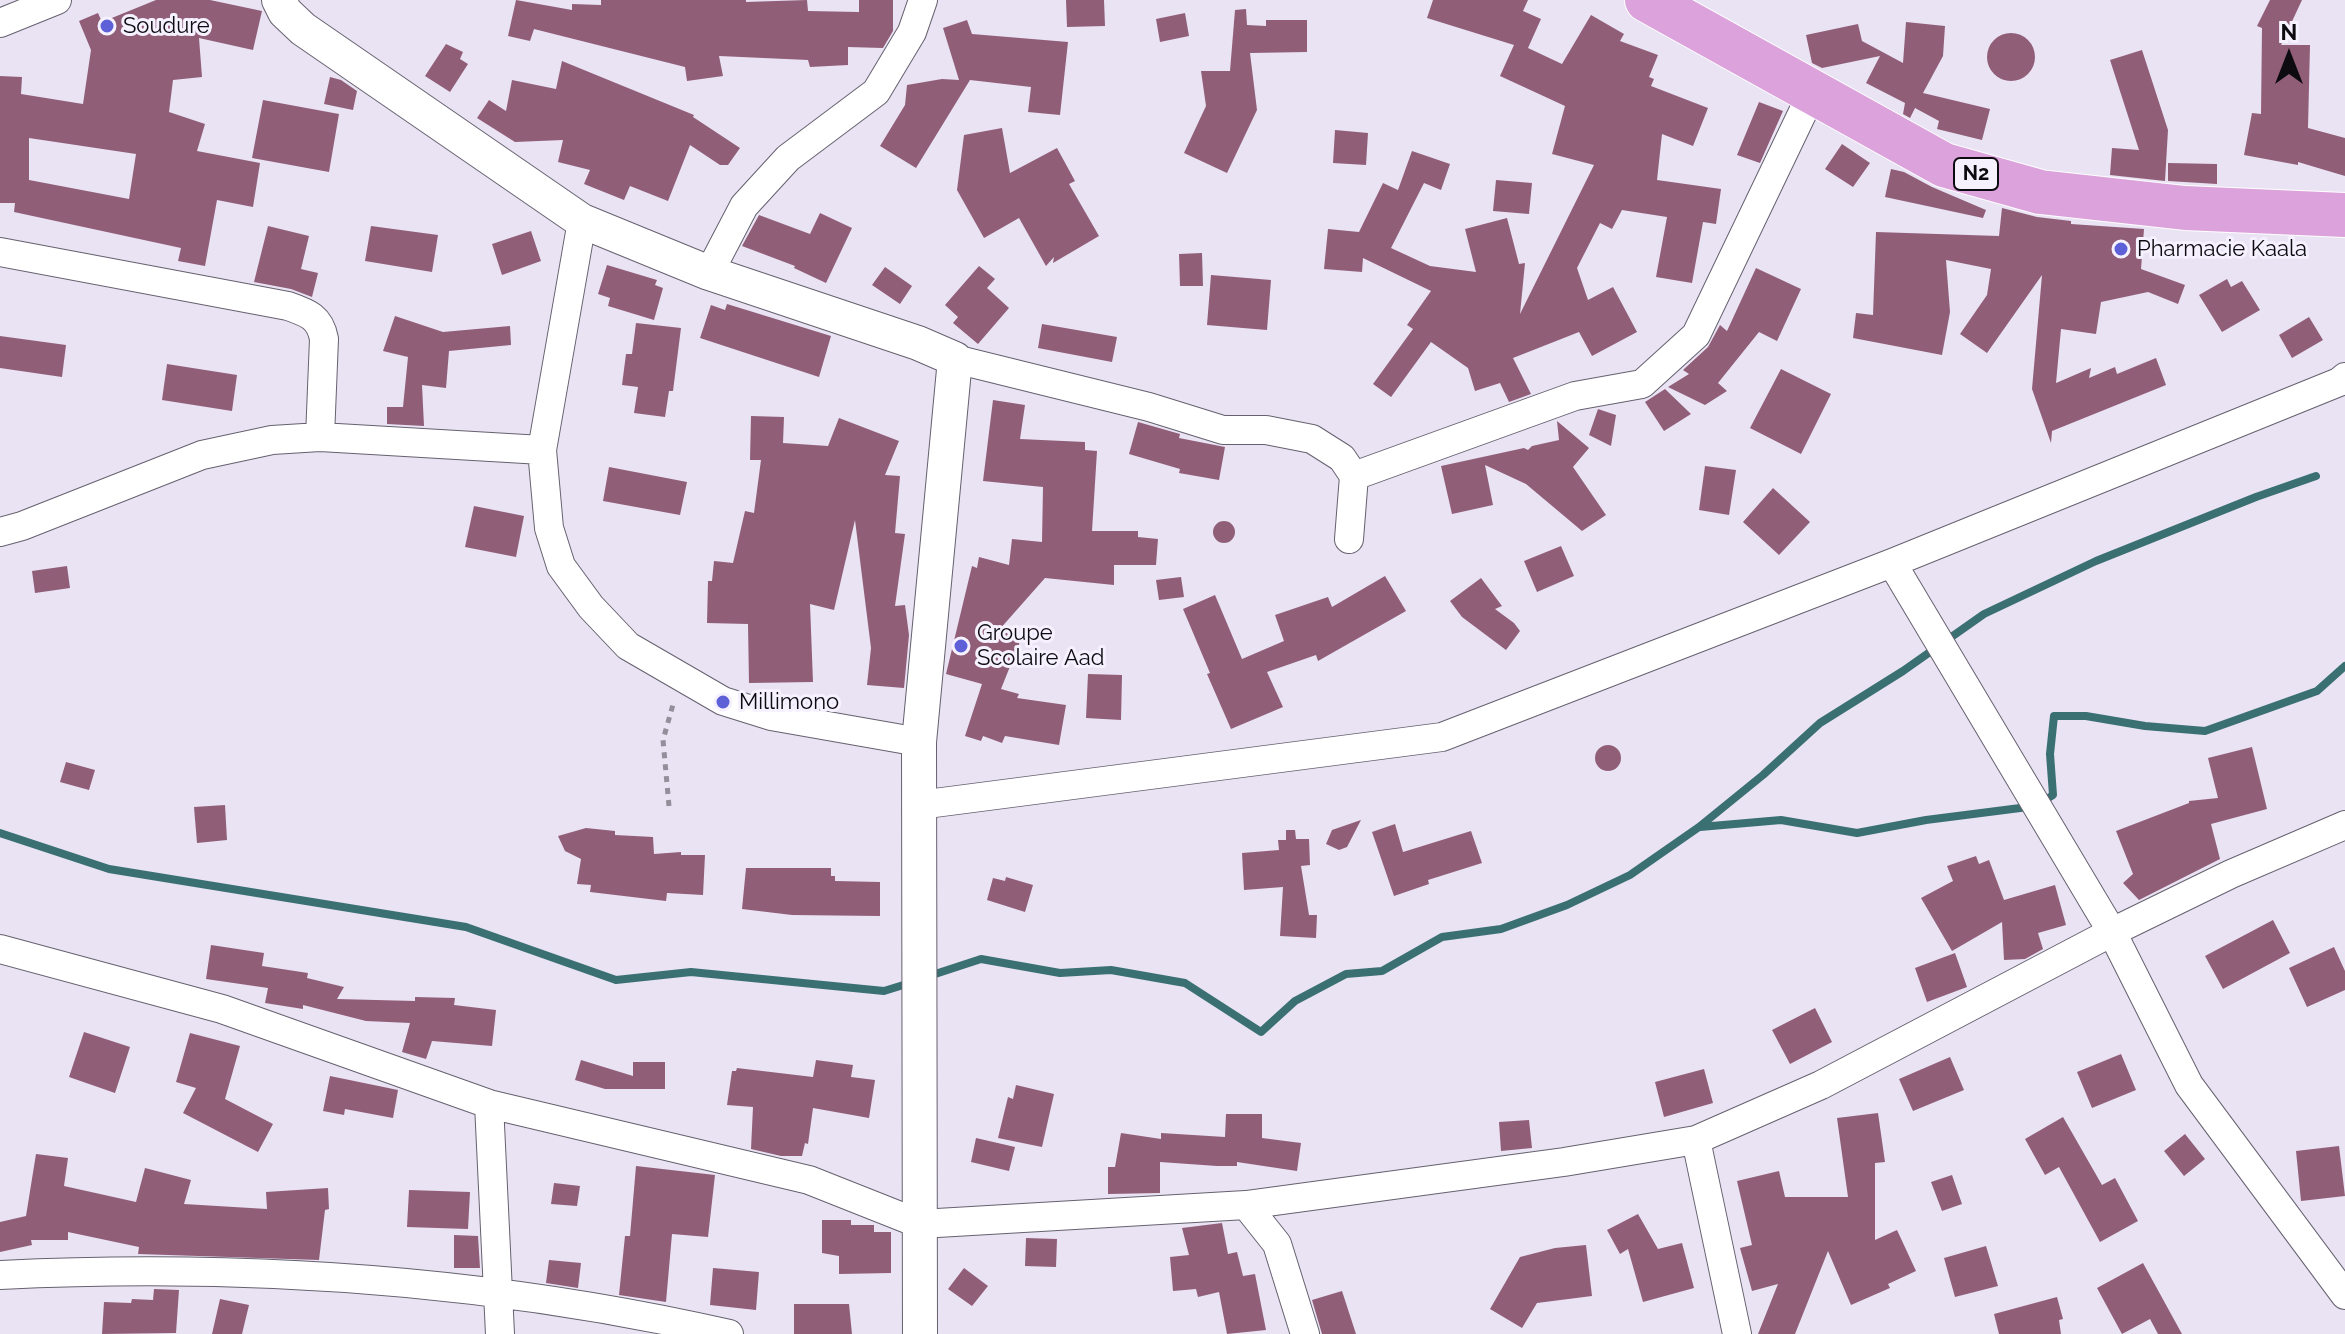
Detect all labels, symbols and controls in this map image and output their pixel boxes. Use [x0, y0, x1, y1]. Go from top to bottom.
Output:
place label: Soudure [123, 13, 210, 39]
north arrow [2249, 16, 2329, 96]
marker: Soudure [98, 17, 116, 35]
text: N [2281, 19, 2297, 45]
road number: N2 [1954, 158, 1998, 190]
place label: Pharmacie Kaala [2137, 236, 2307, 262]
marker: Pharmacie Kaala [2112, 240, 2130, 258]
place label: Groupe Scolaire Aad [977, 620, 1104, 672]
marker: Groupe Scolaire Aad [952, 637, 970, 655]
place label: Millimono [739, 689, 839, 715]
marker: Millimono [714, 693, 732, 711]

